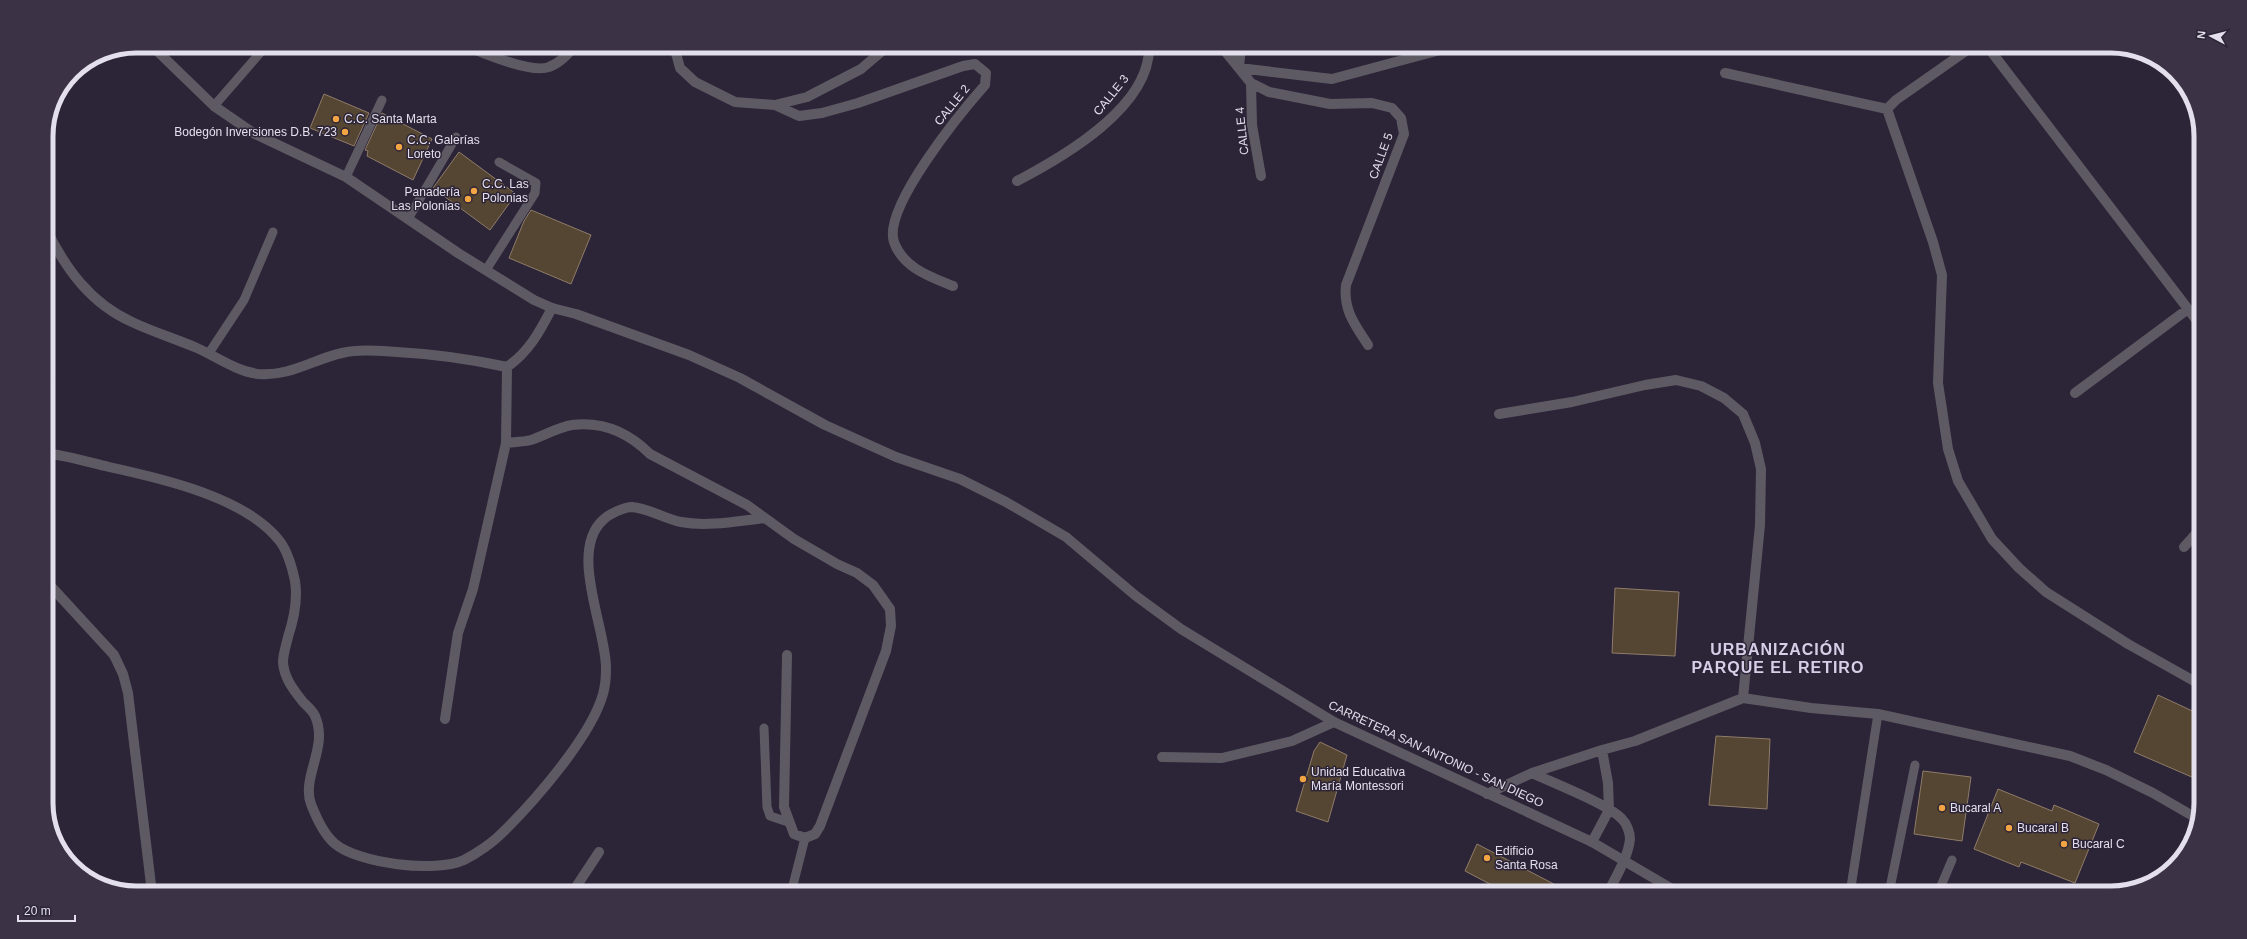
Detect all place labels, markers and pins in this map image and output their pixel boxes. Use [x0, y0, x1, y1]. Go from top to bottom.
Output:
place label: C.C. Santa Marta [344, 112, 437, 126]
marker: C.C. Santa Marta [331, 114, 341, 124]
place label: Bodegón Inversiones D.B. 723 [174, 125, 337, 139]
marker: Bodegón Inversiones D.B. 723 [340, 127, 350, 137]
place label: C.C. Galerías Loreto [407, 133, 480, 161]
marker: C.C. Galerías Loreto [394, 142, 404, 152]
place label: C.C. Las Polonias [482, 177, 529, 205]
place label: Panadería Las Polonias [391, 185, 460, 213]
marker: C.C. Las Polonias [469, 186, 479, 196]
marker: Panadería Las Polonias [463, 194, 473, 204]
place label: Unidad Educativa María Montessori [1311, 765, 1405, 793]
marker: Unidad Educativa María Montessori [1298, 774, 1308, 784]
place label: Bucaral A [1950, 801, 2001, 815]
marker: Bucaral A [1937, 803, 1947, 813]
place label: Bucaral B [2017, 821, 2069, 835]
marker: Bucaral B [2004, 823, 2014, 833]
place label: Bucaral C [2072, 837, 2125, 851]
marker: Bucaral C [2059, 839, 2069, 849]
place label: Edificio Santa Rosa [1495, 844, 1558, 872]
marker: Edificio Santa Rosa [1482, 853, 1492, 863]

